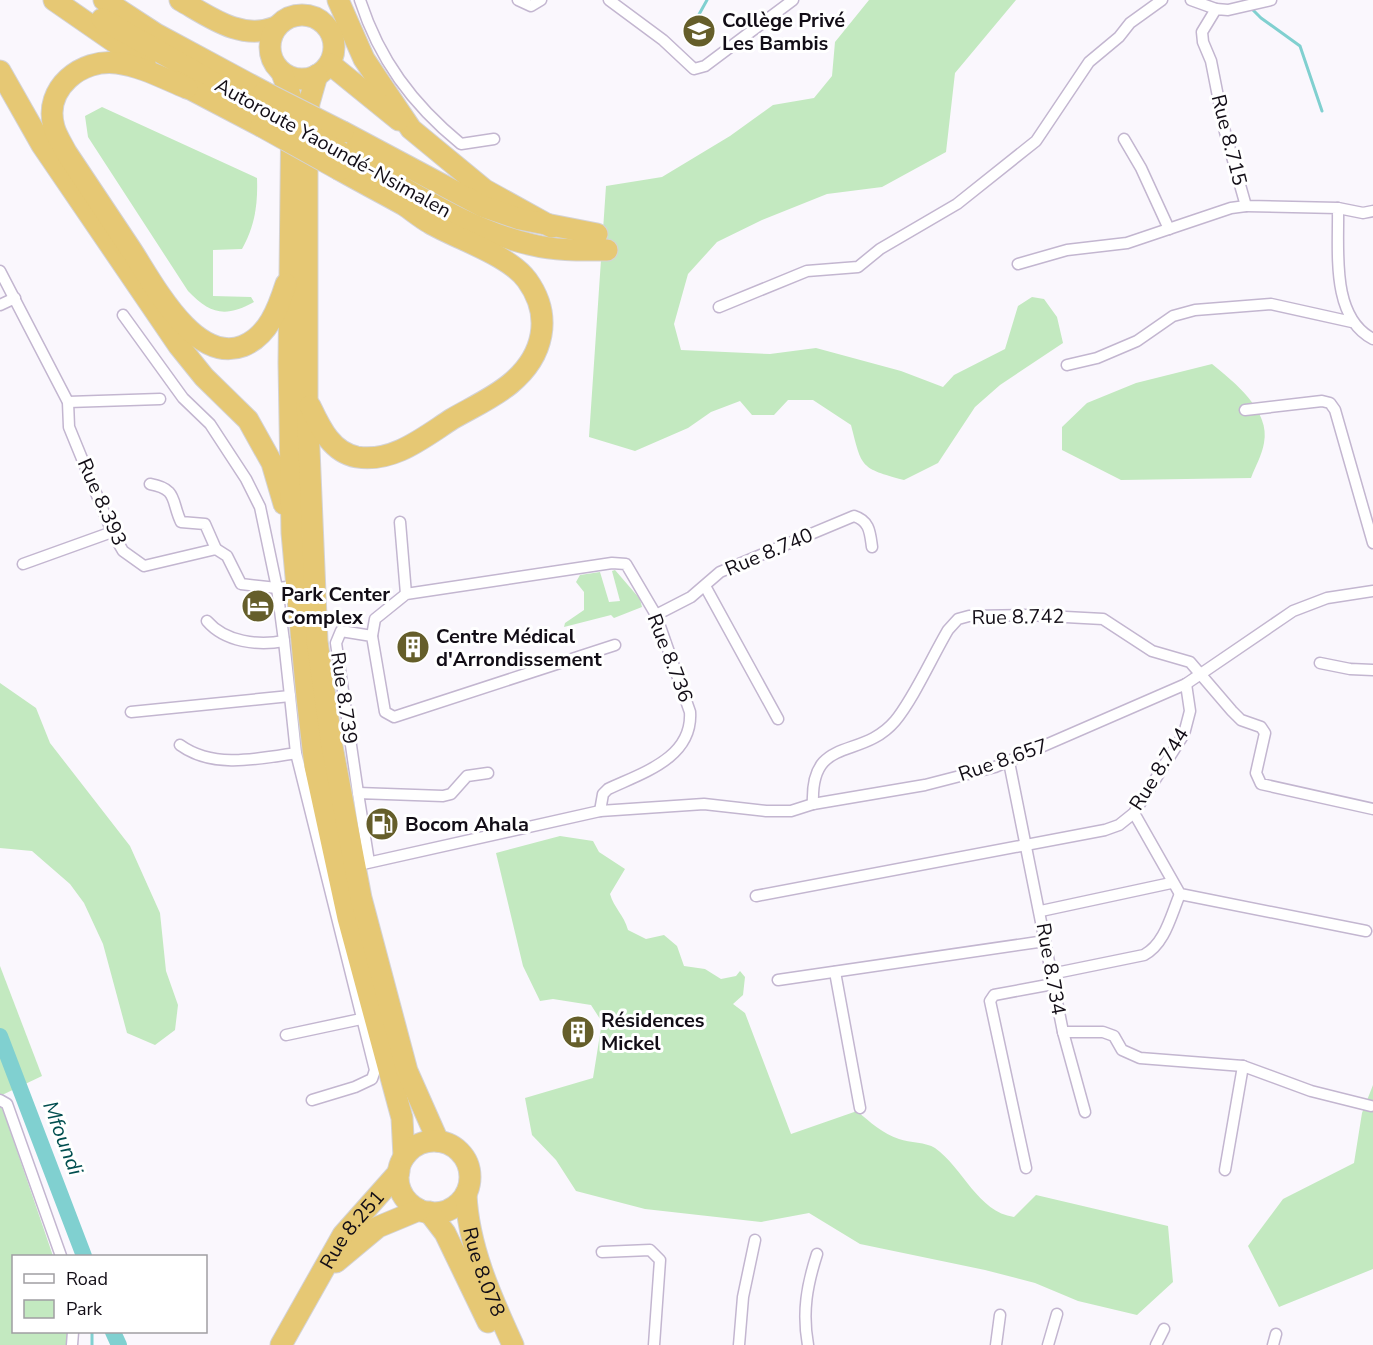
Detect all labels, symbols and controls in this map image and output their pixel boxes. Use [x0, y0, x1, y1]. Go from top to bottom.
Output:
place label: Collège Privé Les Bambis [722, 7, 845, 57]
school or university icon: Collège Privé Les Bambis [681, 13, 717, 49]
street label: Autoroute Yaoundé-Nsimalen [210, 72, 456, 224]
street label: Rue 8.715 [1205, 92, 1253, 188]
street label: Rue 8.393 [71, 454, 133, 550]
street label: Rue 8.740 [721, 521, 817, 583]
place label: Park Center Complex [281, 581, 390, 631]
hotel icon: Park Center Complex [240, 588, 276, 624]
street label: Rue 8.742 [971, 603, 1065, 631]
street label: Rue 8.736 [641, 610, 699, 706]
place label: Centre Médical d'Arrondissement [436, 623, 602, 673]
building icon: Centre Médical d'Arrondissement [395, 629, 431, 665]
street label: Rue 8.739 [324, 650, 364, 746]
street label: Rue 8.744 [1123, 722, 1195, 816]
street label: Rue 8.657 [955, 732, 1051, 788]
fuel station icon: Bocom Ahala [364, 806, 400, 842]
place label: Bocom Ahala [405, 811, 529, 838]
street label: Rue 8.734 [1030, 921, 1072, 1017]
place label: Résidences Mickel [601, 1007, 705, 1057]
building icon: Résidences Mickel [560, 1014, 596, 1050]
water label: Mfoundi [36, 1097, 90, 1180]
street label: Rue 8.251 [313, 1184, 390, 1274]
street label: Rue 8.078 [457, 1224, 512, 1321]
legend [12, 1255, 207, 1333]
text: Road [66, 1267, 108, 1291]
text: Park [66, 1297, 103, 1321]

